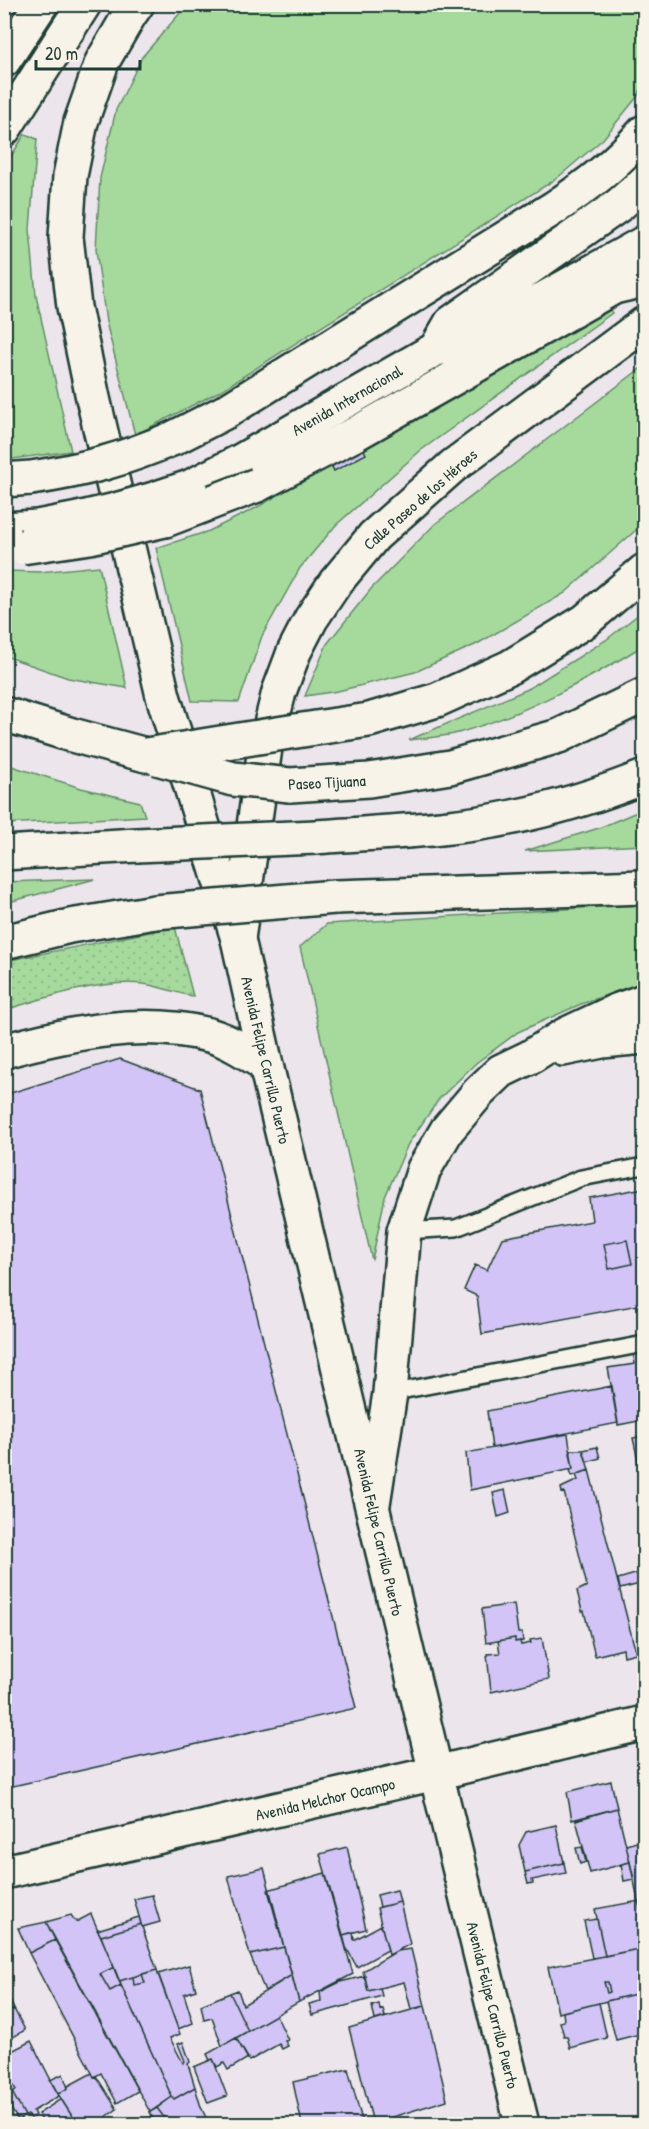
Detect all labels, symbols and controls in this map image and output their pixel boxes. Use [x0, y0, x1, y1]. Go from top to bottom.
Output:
scale bar [36, 33, 140, 71]
text: 20 m [45, 41, 78, 66]
street label: Avenida Internacional [288, 359, 407, 441]
street label: Calle Paseo de los Héroes [358, 443, 482, 555]
street label: Paseo Tijuana [288, 769, 366, 795]
street label: Avenida Felipe Carrillo Puerto [236, 974, 296, 1146]
street label: Avenida Felipe Carrillo Puerto [349, 1446, 409, 1618]
street label: Avenida Melchor Ocampo [253, 1772, 397, 1826]
street label: Avenida Felipe Carrillo Puerto [462, 1919, 525, 2091]

